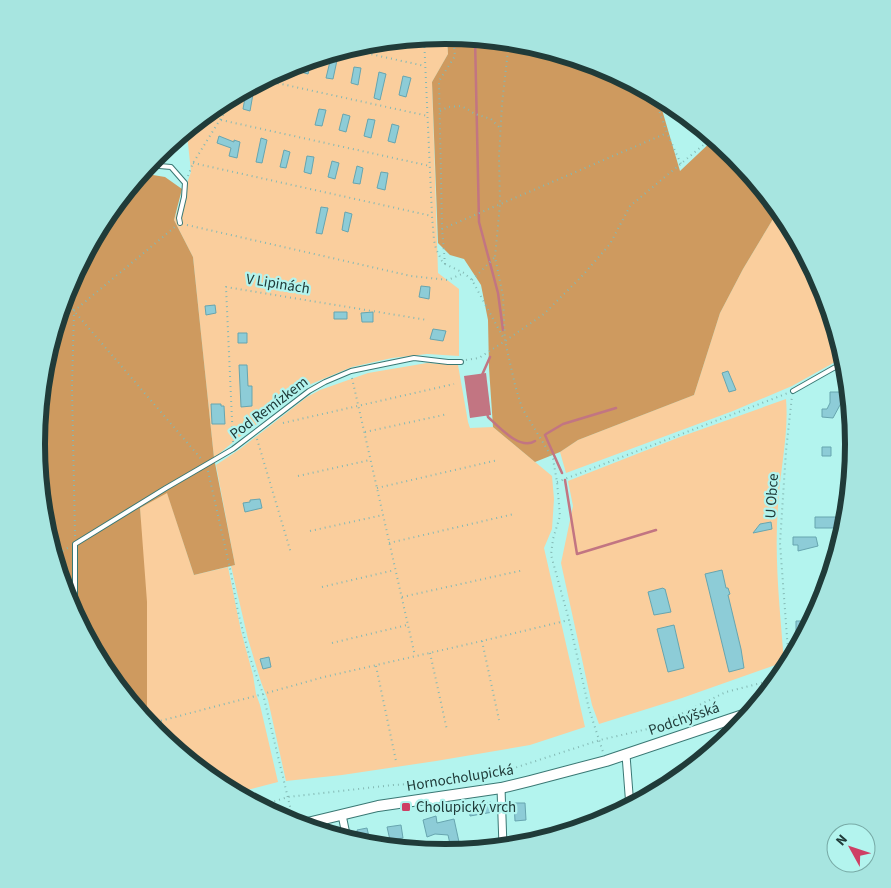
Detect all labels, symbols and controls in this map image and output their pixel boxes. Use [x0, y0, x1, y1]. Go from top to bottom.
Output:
street label: V Lipinách [245, 269, 311, 299]
street label: Pod Remízkem [226, 372, 312, 444]
street label: U Obce [760, 473, 784, 519]
street label: Podchýšská [646, 697, 722, 741]
street label: Hornocholupická [405, 759, 515, 797]
place label: Cholupický vrch [416, 797, 516, 818]
marker: Cholupický vrch [400, 801, 412, 813]
north arrow [826, 823, 876, 873]
text: N [831, 830, 852, 850]

